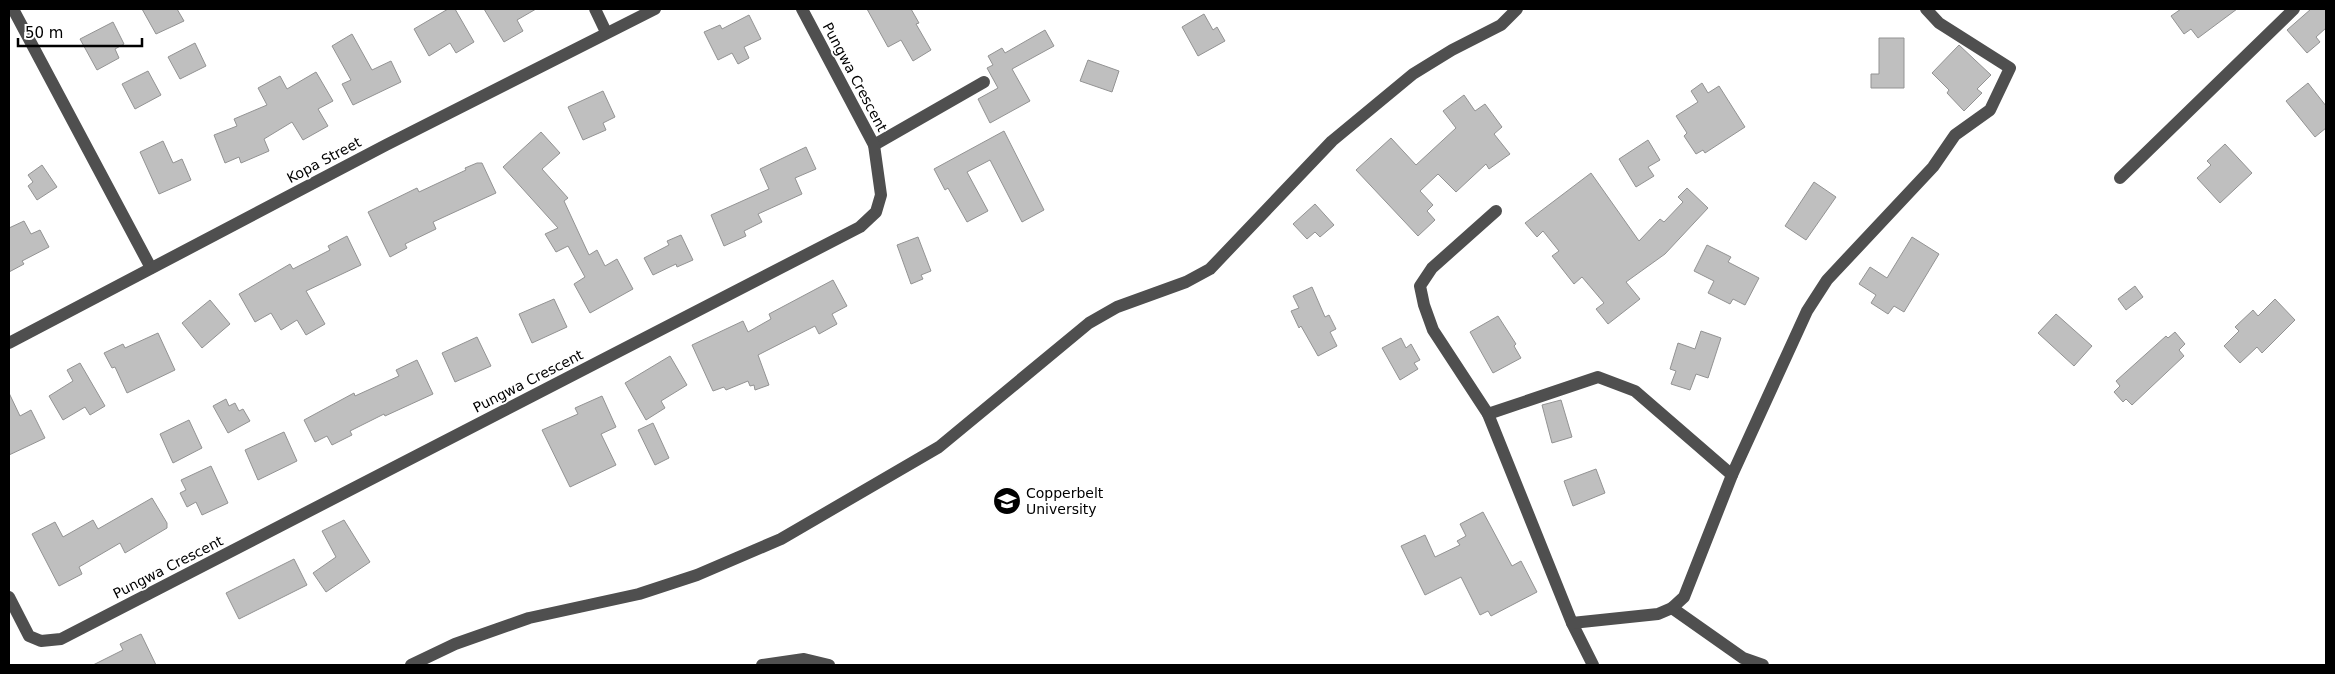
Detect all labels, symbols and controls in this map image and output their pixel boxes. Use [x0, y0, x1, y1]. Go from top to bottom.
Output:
scale bar [18, 15, 141, 47]
street label: Pungwa Crescent [820, 20, 891, 135]
text: 50 m [25, 24, 63, 42]
street label: Kopa Street [284, 134, 364, 186]
street label: Pungwa Crescent [470, 346, 586, 416]
place label: Copperbelt University [1026, 485, 1104, 517]
school or university icon: Copperbelt University [992, 486, 1022, 516]
street label: Pungwa Crescent [110, 532, 226, 602]

